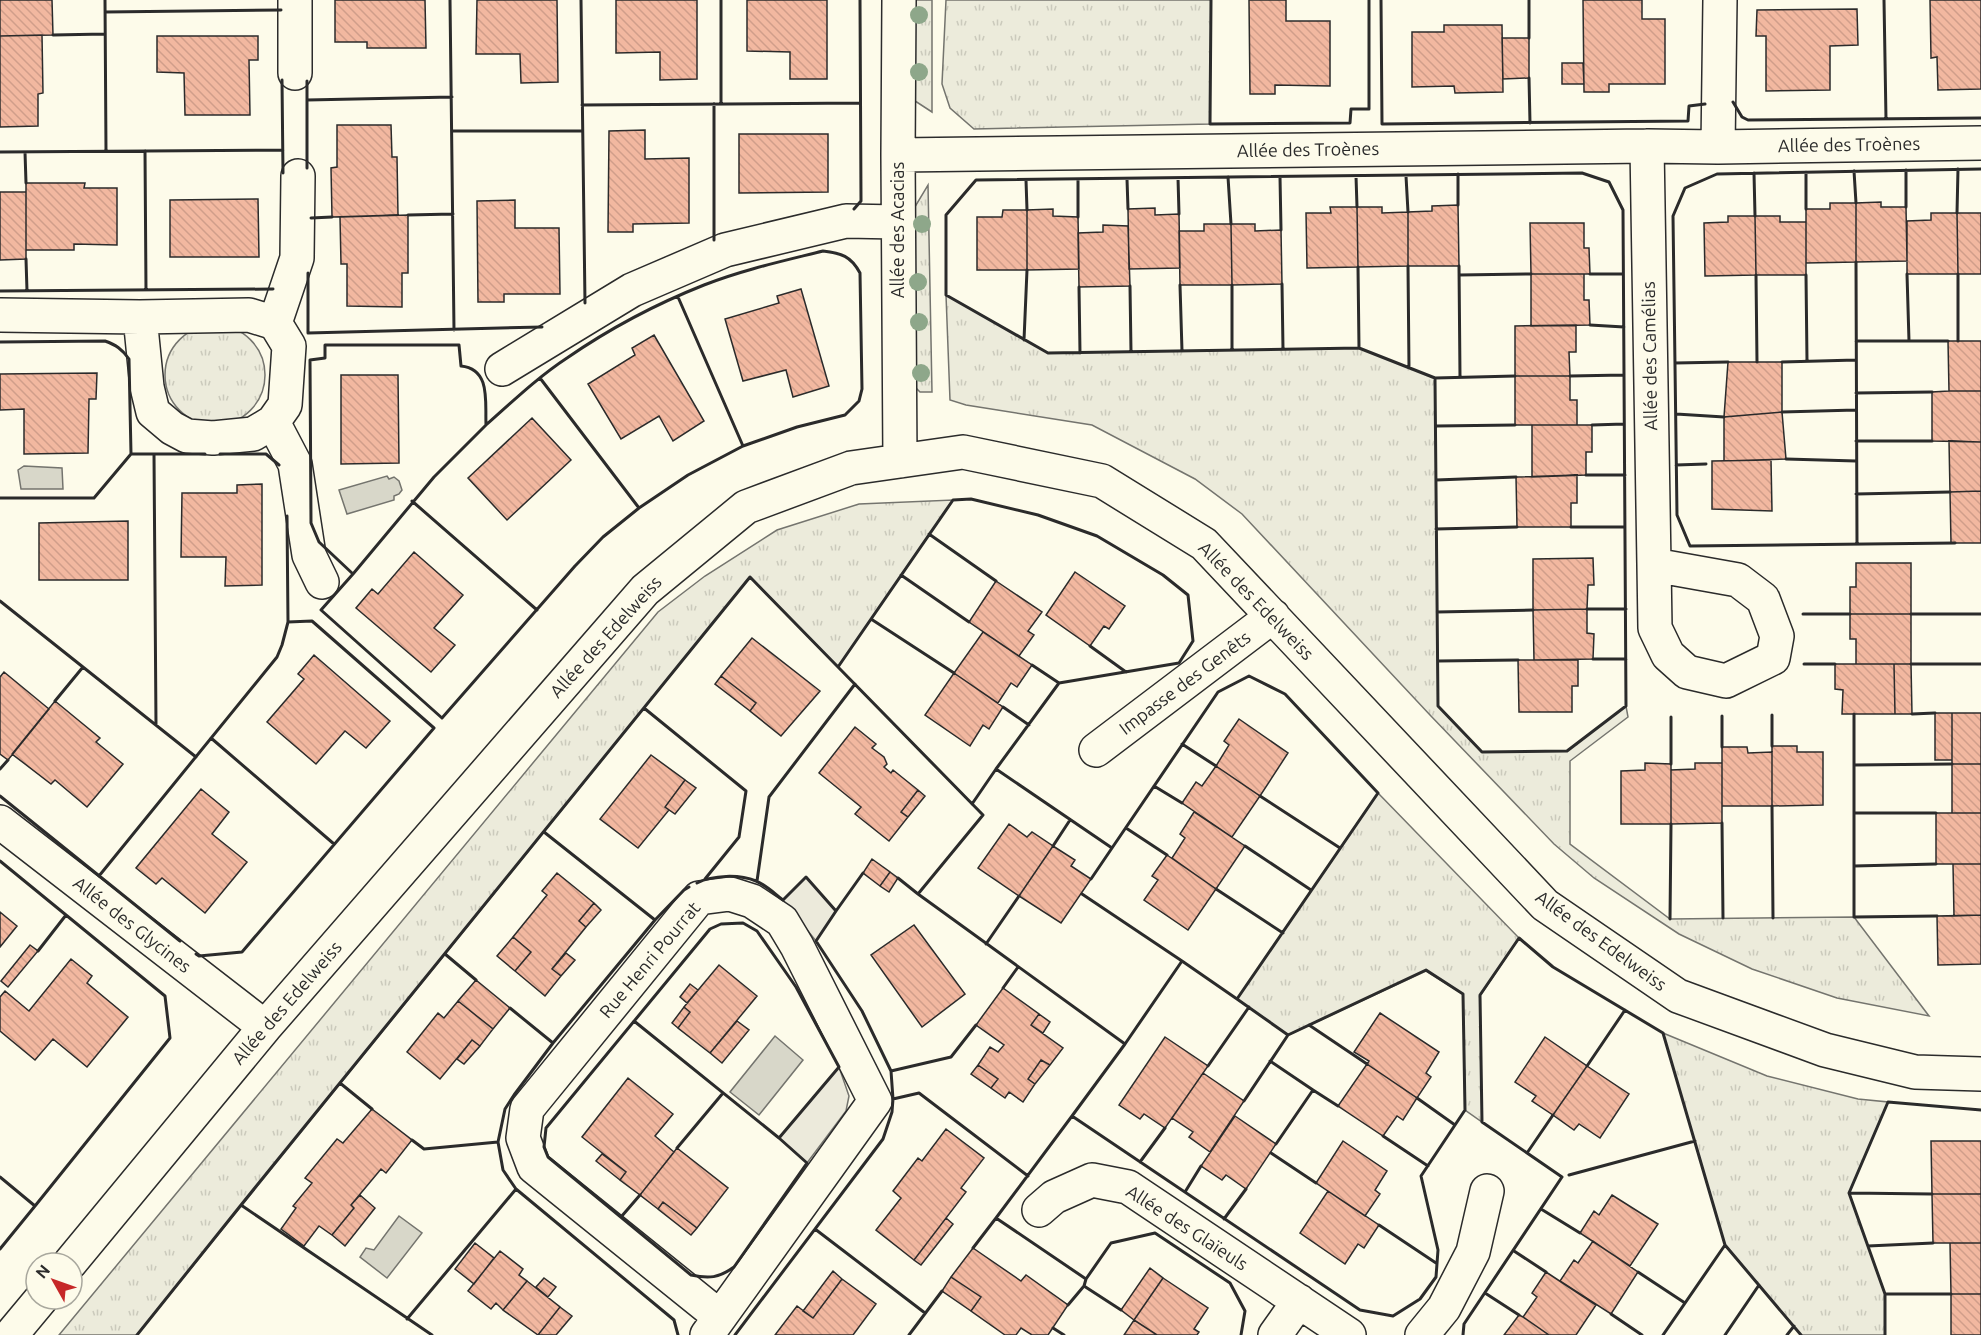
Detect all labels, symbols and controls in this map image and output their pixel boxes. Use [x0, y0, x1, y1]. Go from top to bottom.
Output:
street label: Allée des Troènes [1778, 133, 1920, 155]
street label: Allée des Troènes [1237, 138, 1379, 160]
street label: Allée des Acacias [887, 162, 907, 298]
street label: Allée des Camélias [1638, 281, 1660, 431]
street label: Allée des Edelweiss [1195, 537, 1318, 664]
street label: Allée des Edelweiss [545, 571, 665, 701]
street label: Impasse des Genêts [1115, 626, 1254, 738]
street label: Allée des Glycines [70, 872, 195, 976]
street label: Allée des Edelweiss [1532, 886, 1671, 994]
street label: Rue Henri Pourrat [595, 897, 703, 1021]
street label: Allée des Edelweiss [227, 937, 345, 1068]
street label: Allée des Glaïeuls [1123, 1180, 1252, 1274]
north arrow [24, 1251, 84, 1311]
text: N [32, 1261, 53, 1282]

